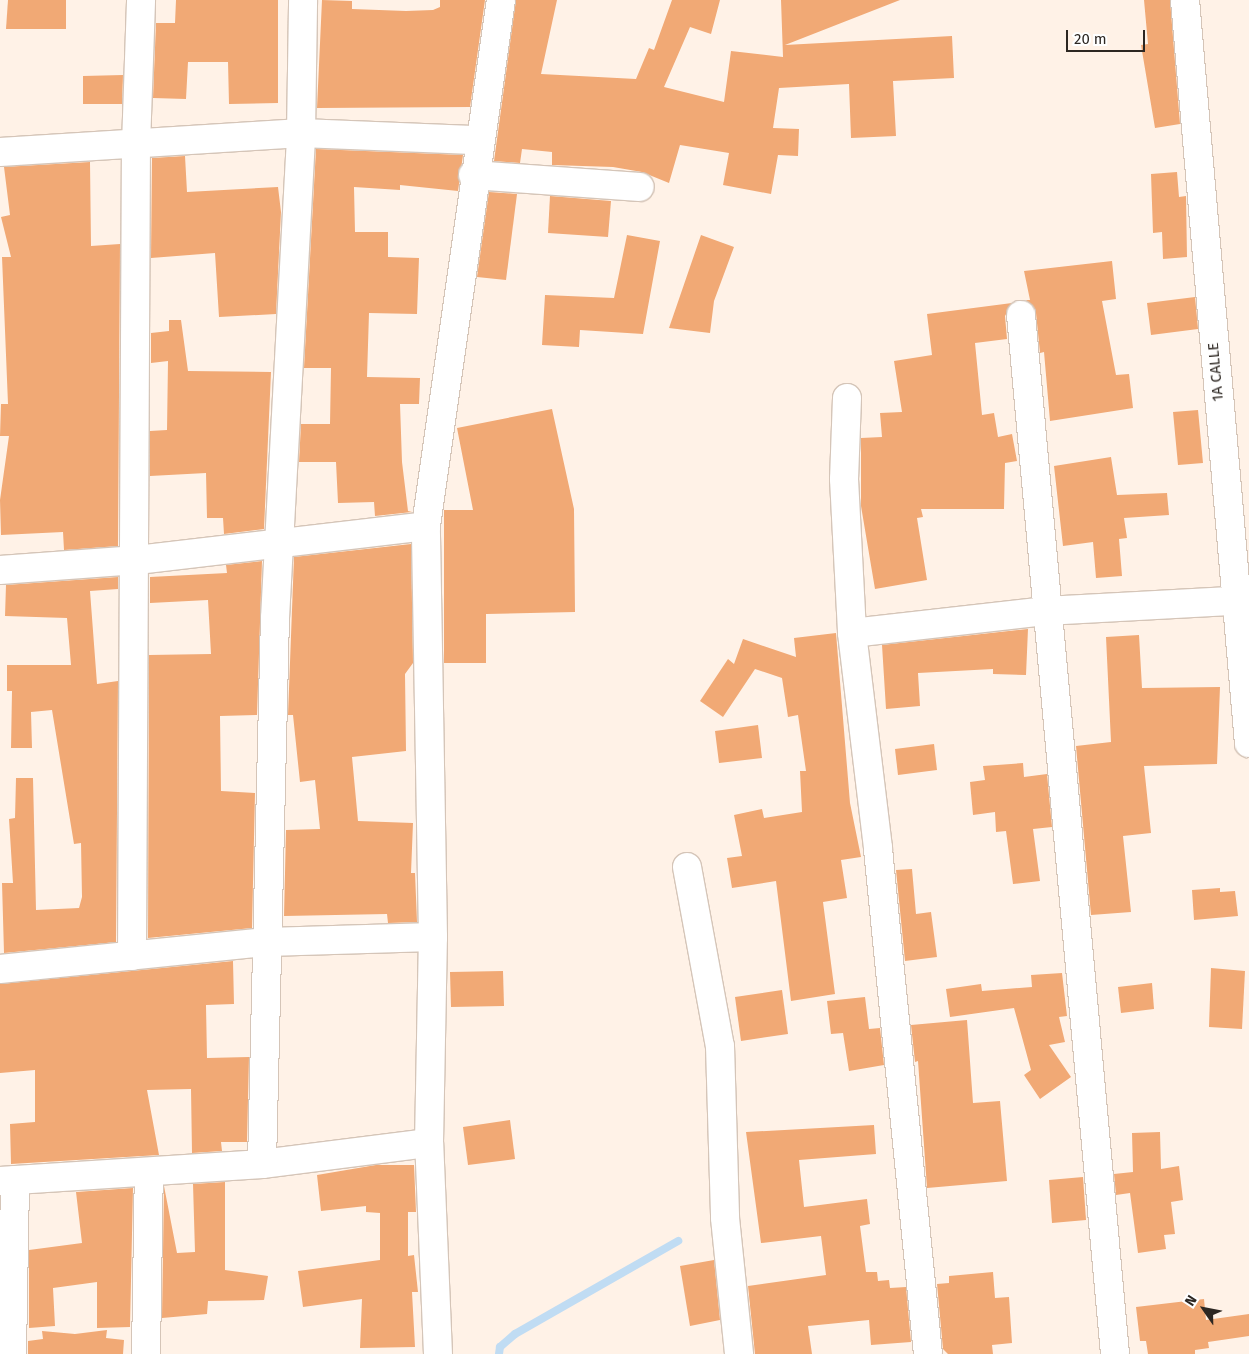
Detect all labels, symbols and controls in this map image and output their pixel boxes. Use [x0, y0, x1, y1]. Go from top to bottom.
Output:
scale bar [1069, 20, 1148, 52]
text: 20 m [1074, 30, 1107, 48]
street label: 1A CALLE [1204, 342, 1228, 402]
north arrow [1179, 1284, 1229, 1334]
text: N [1181, 1292, 1201, 1309]

